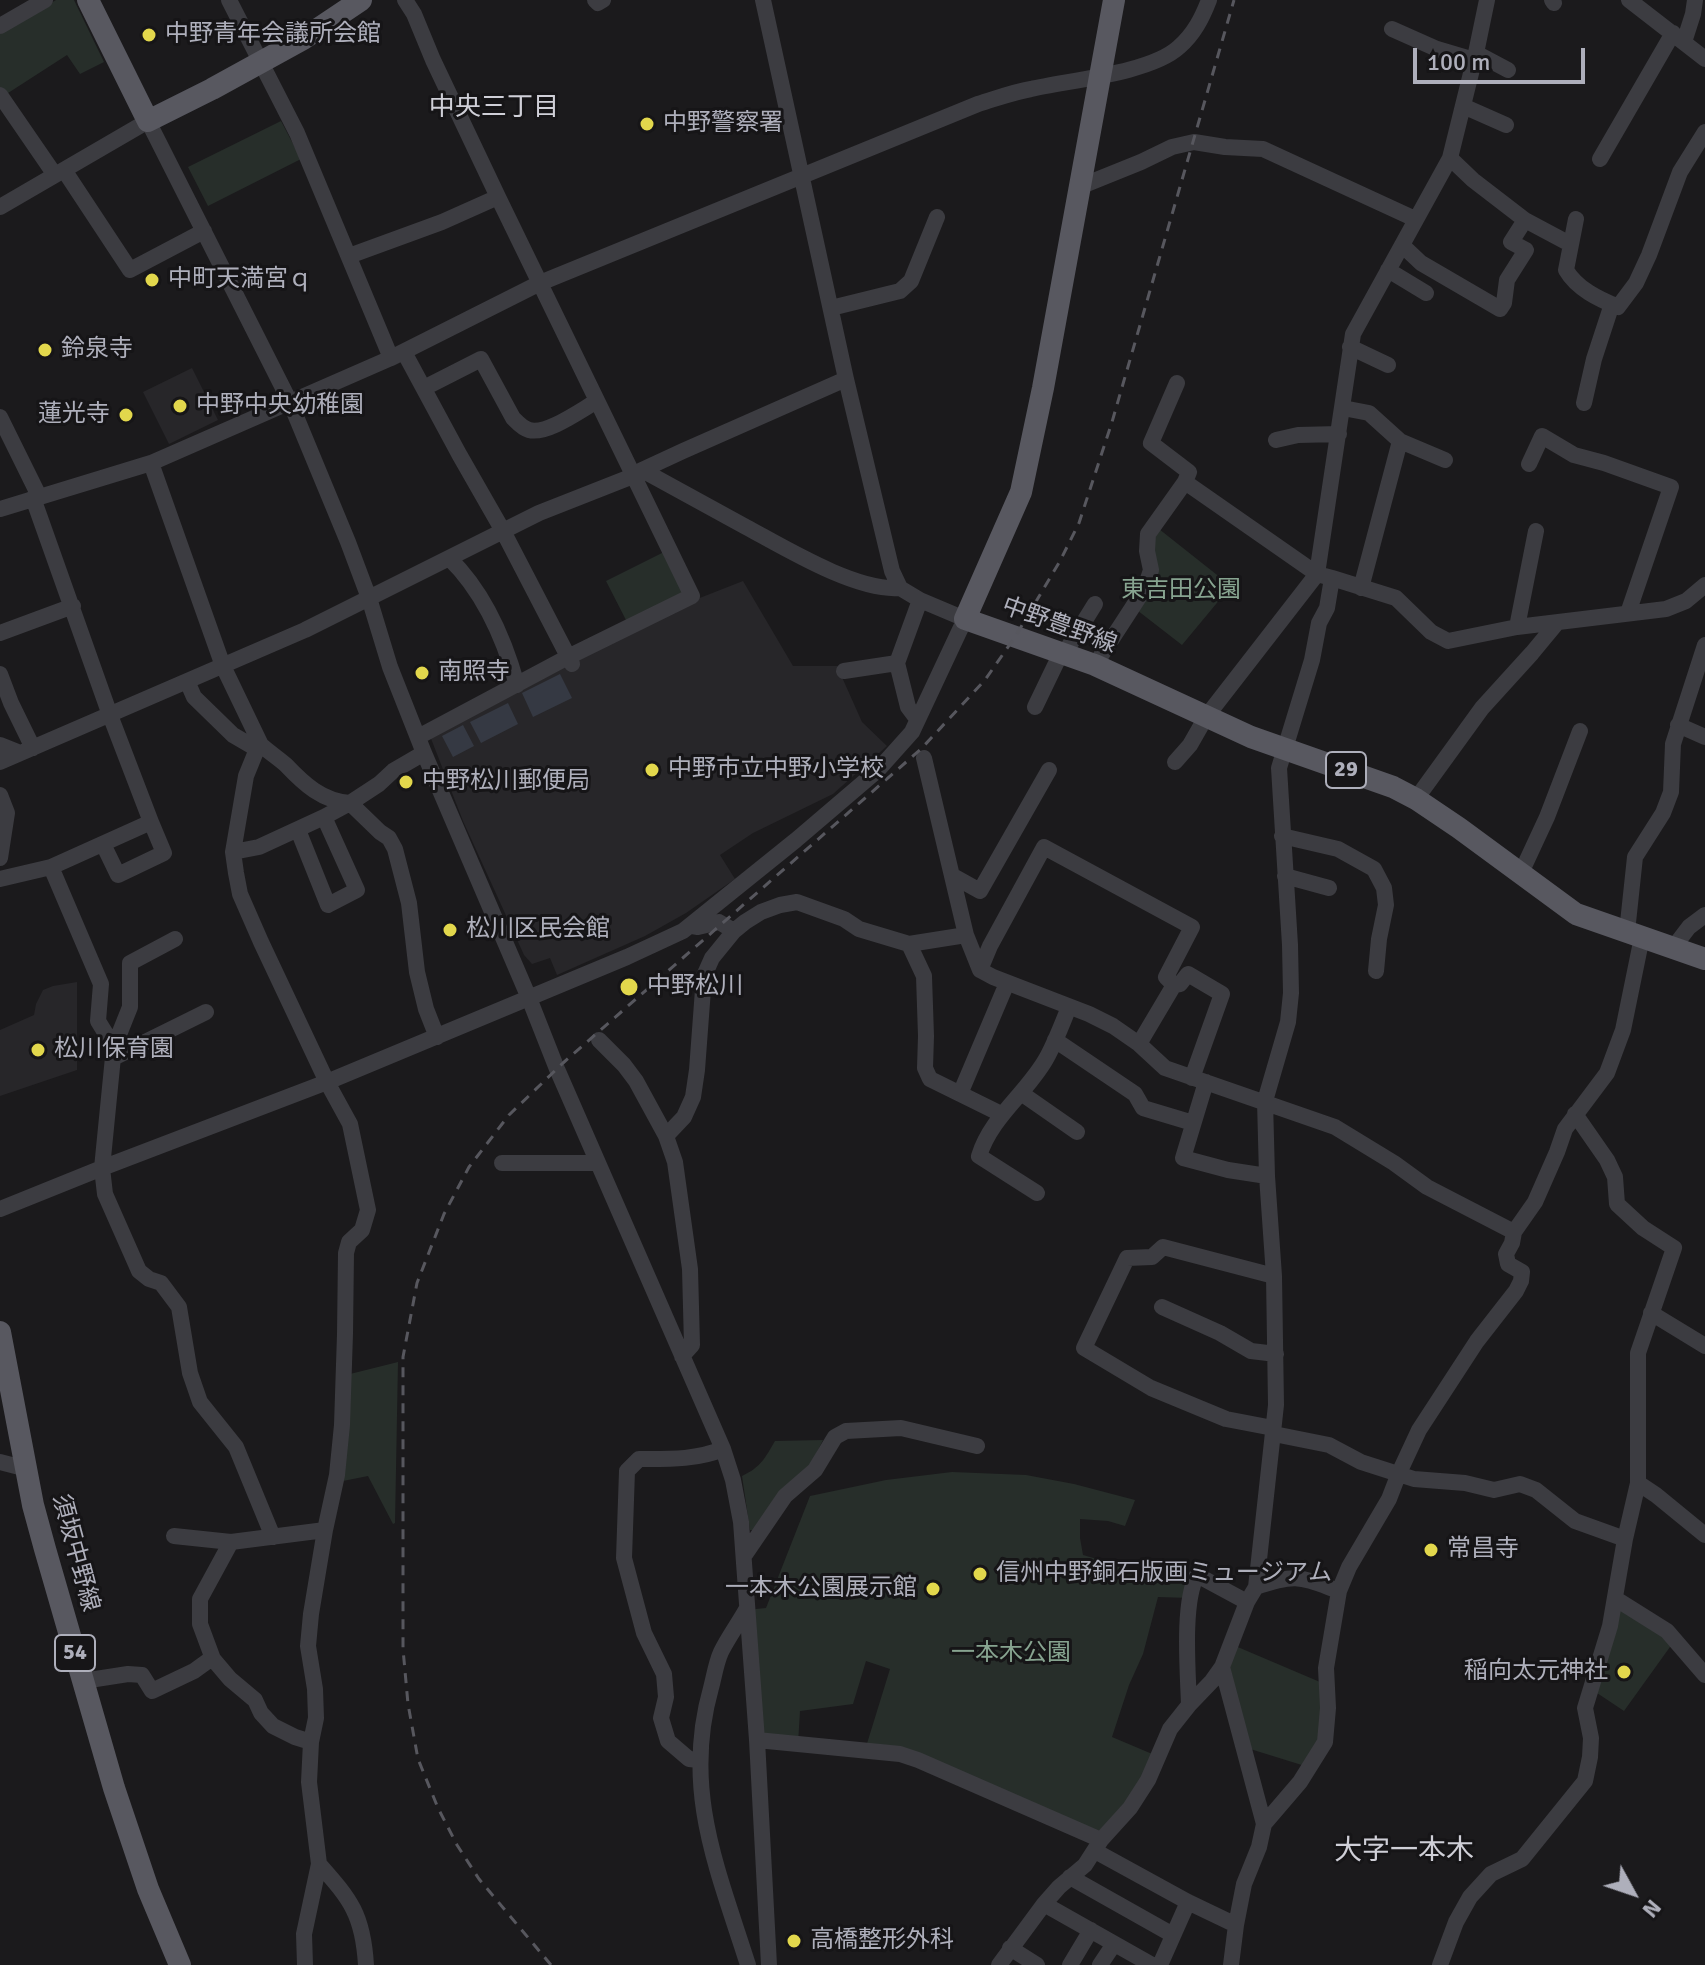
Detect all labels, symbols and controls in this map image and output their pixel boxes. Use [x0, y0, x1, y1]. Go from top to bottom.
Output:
place label: 中野青年会議所会館 [165, 21, 381, 49]
marker: 中野青年会議所会館 [140, 26, 158, 44]
scale bar [1417, 32, 1589, 82]
text: 100 m [1427, 47, 1490, 77]
district label: 中央三丁目 [429, 92, 559, 124]
place label: 中野警察署 [663, 110, 783, 138]
marker: 中野警察署 [638, 115, 656, 133]
place label: 中町天満宮ｑ [168, 266, 312, 294]
marker: 中町天満宮ｑ [143, 271, 161, 289]
place label: 鈴泉寺 [61, 336, 133, 364]
marker: 鈴泉寺 [36, 341, 54, 359]
place label: 中野中央幼稚園 [196, 392, 364, 420]
marker: 中野中央幼稚園 [171, 397, 189, 415]
place label: 蓮光寺 [38, 401, 110, 429]
marker: 蓮光寺 [117, 406, 135, 424]
park label: 東吉田公園 [1121, 577, 1241, 605]
street label: 中野豊野線 [998, 592, 1120, 660]
place label: 南照寺 [438, 659, 510, 687]
marker: 南照寺 [413, 664, 431, 682]
road number: 29 [1326, 752, 1366, 788]
place label: 中野市立中野小学校 [668, 756, 884, 784]
marker: 中野市立中野小学校 [643, 761, 661, 779]
place label: 中野松川郵便局 [422, 768, 590, 796]
marker: 中野松川郵便局 [397, 773, 415, 791]
place label: 松川区民会館 [466, 916, 610, 944]
marker: 松川区民会館 [441, 921, 459, 939]
place label: 中野松川 [647, 973, 743, 1001]
marker: 中野松川 [618, 976, 640, 998]
place label: 松川保育園 [54, 1036, 174, 1064]
marker: 松川保育園 [29, 1041, 47, 1059]
street label: 須坂中野線 [46, 1491, 104, 1615]
place label: 常昌寺 [1447, 1536, 1519, 1564]
marker: 常昌寺 [1422, 1541, 1440, 1559]
place label: 信州中野銅石版画ミュージアム [996, 1560, 1332, 1588]
marker: 信州中野銅石版画ミュージアム [971, 1565, 989, 1583]
place label: 一本木公園展示館 [725, 1575, 917, 1603]
marker: 一本木公園展示館 [924, 1580, 942, 1598]
road number: 54 [55, 1635, 95, 1671]
park label: 一本木公園 [951, 1640, 1071, 1668]
place label: 稲向太元神社 [1464, 1658, 1608, 1686]
marker: 稲向太元神社 [1615, 1663, 1633, 1681]
district label: 大字一本木 [1334, 1835, 1474, 1869]
north arrow [1593, 1853, 1673, 1933]
text: N [1637, 1894, 1667, 1923]
place label: 高橋整形外科 [810, 1927, 954, 1955]
marker: 高橋整形外科 [785, 1932, 803, 1950]

